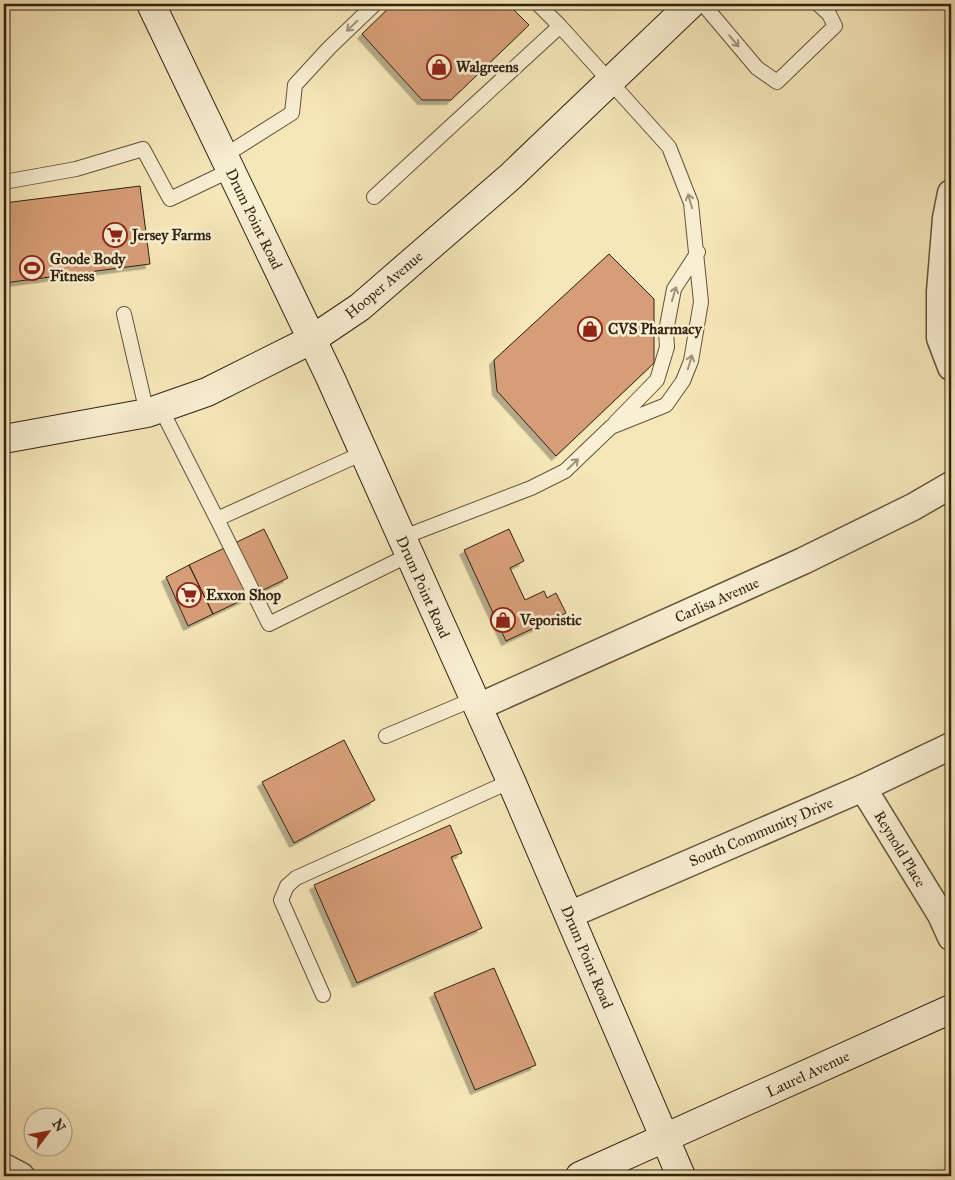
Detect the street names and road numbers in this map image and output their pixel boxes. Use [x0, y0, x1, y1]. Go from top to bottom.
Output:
street label: Drum Point Road [222, 166, 286, 273]
street label: Hooper Avenue [342, 247, 426, 323]
street label: Drum Point Road [392, 533, 454, 641]
street label: Carlisa Avenue [672, 573, 762, 627]
street label: South Community Drive [686, 794, 836, 870]
street label: Reynold Place [870, 808, 930, 890]
street label: Drum Point Road [557, 903, 617, 1012]
street label: Laurel Avenue [764, 1047, 852, 1101]

